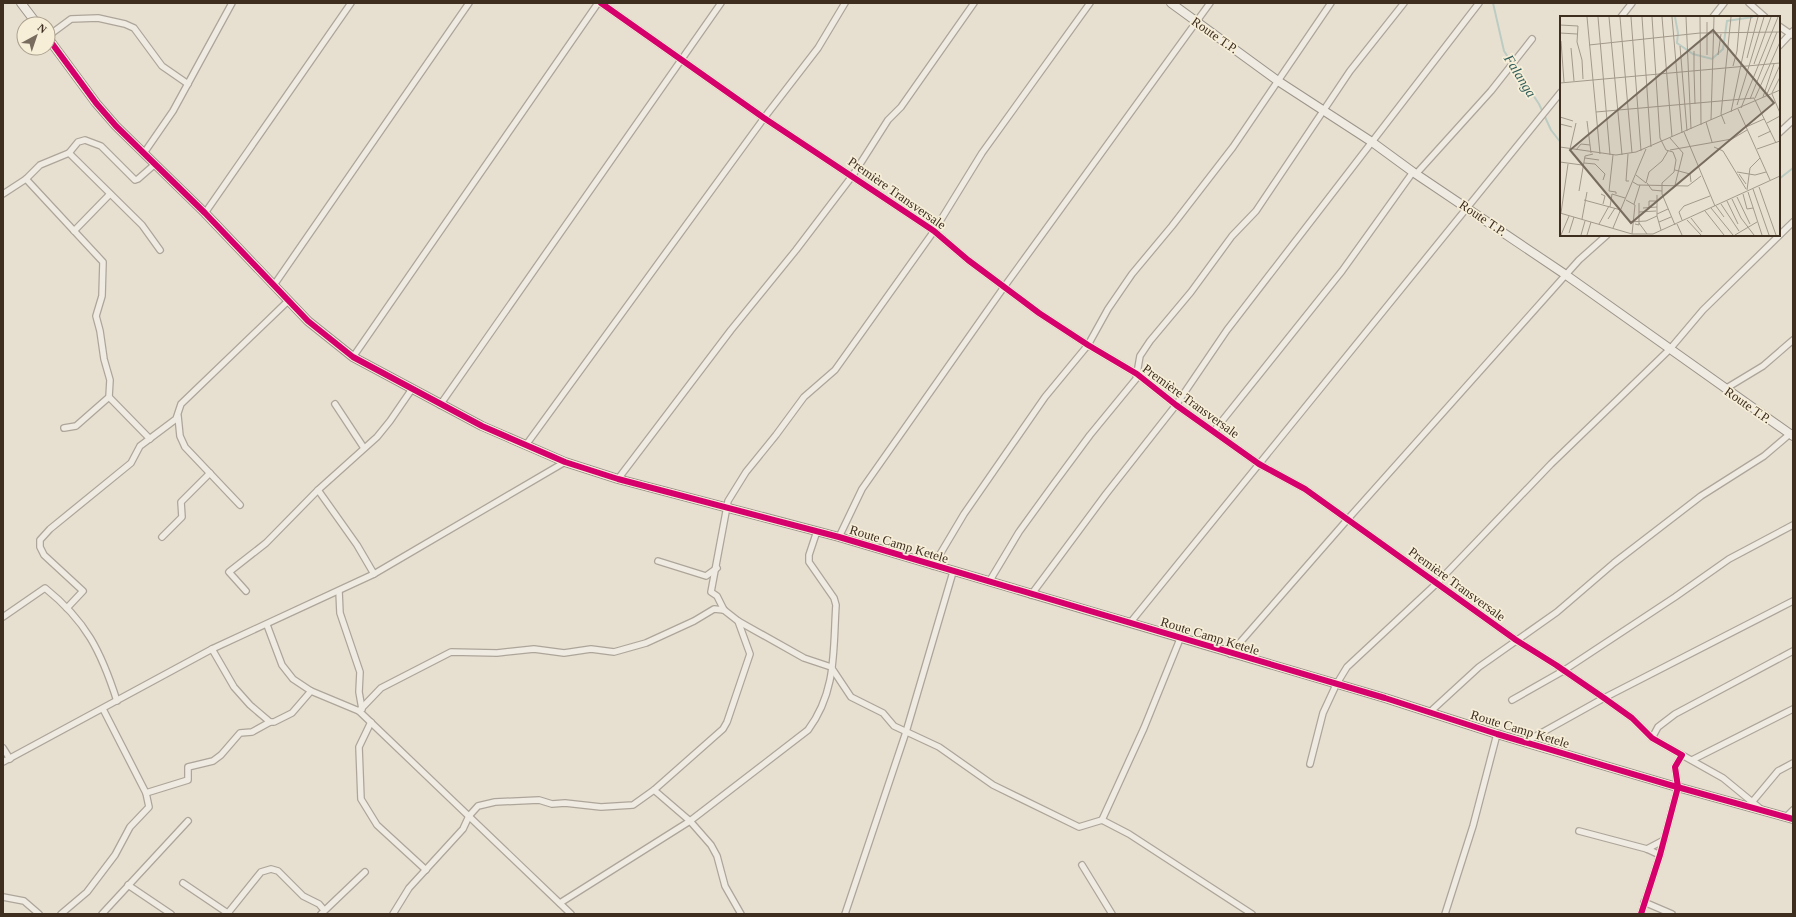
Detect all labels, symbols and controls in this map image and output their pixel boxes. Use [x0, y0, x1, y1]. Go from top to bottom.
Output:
street label: Route T.P. [1189, 14, 1241, 56]
north arrow [16, 16, 56, 56]
inset map [1560, 16, 1780, 236]
text: N [36, 21, 49, 36]
water label: Falanga [1501, 51, 1539, 100]
street label: Première Transversale [845, 154, 949, 233]
street label: Route T.P. [1457, 197, 1509, 239]
street label: Première Transversale [1140, 361, 1242, 441]
street label: Route T.P. [1722, 384, 1774, 426]
street label: Route Camp Ketele [848, 522, 950, 566]
street label: Première Transversale [1406, 544, 1508, 624]
street label: Route Camp Ketele [1159, 614, 1261, 658]
street label: Route Camp Ketele [1469, 707, 1571, 751]

